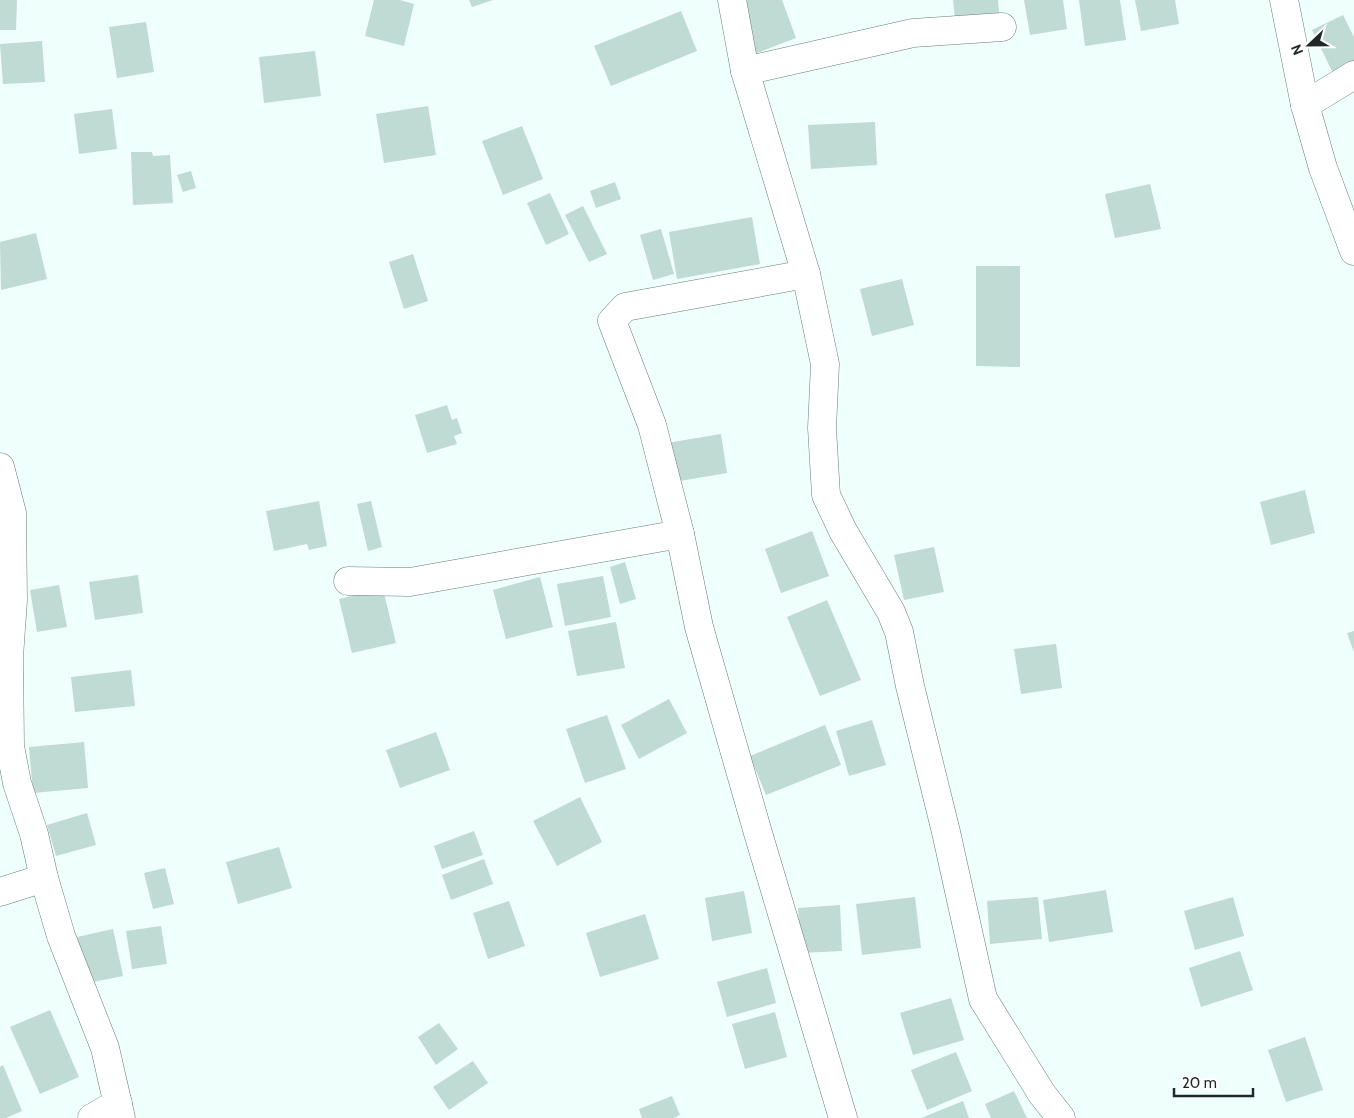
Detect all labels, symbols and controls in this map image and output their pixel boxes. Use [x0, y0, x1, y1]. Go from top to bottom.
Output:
north arrow [1284, 20, 1334, 70]
text: N [1287, 42, 1307, 58]
scale bar [1174, 1066, 1253, 1098]
text: 20 m [1182, 1074, 1217, 1092]

